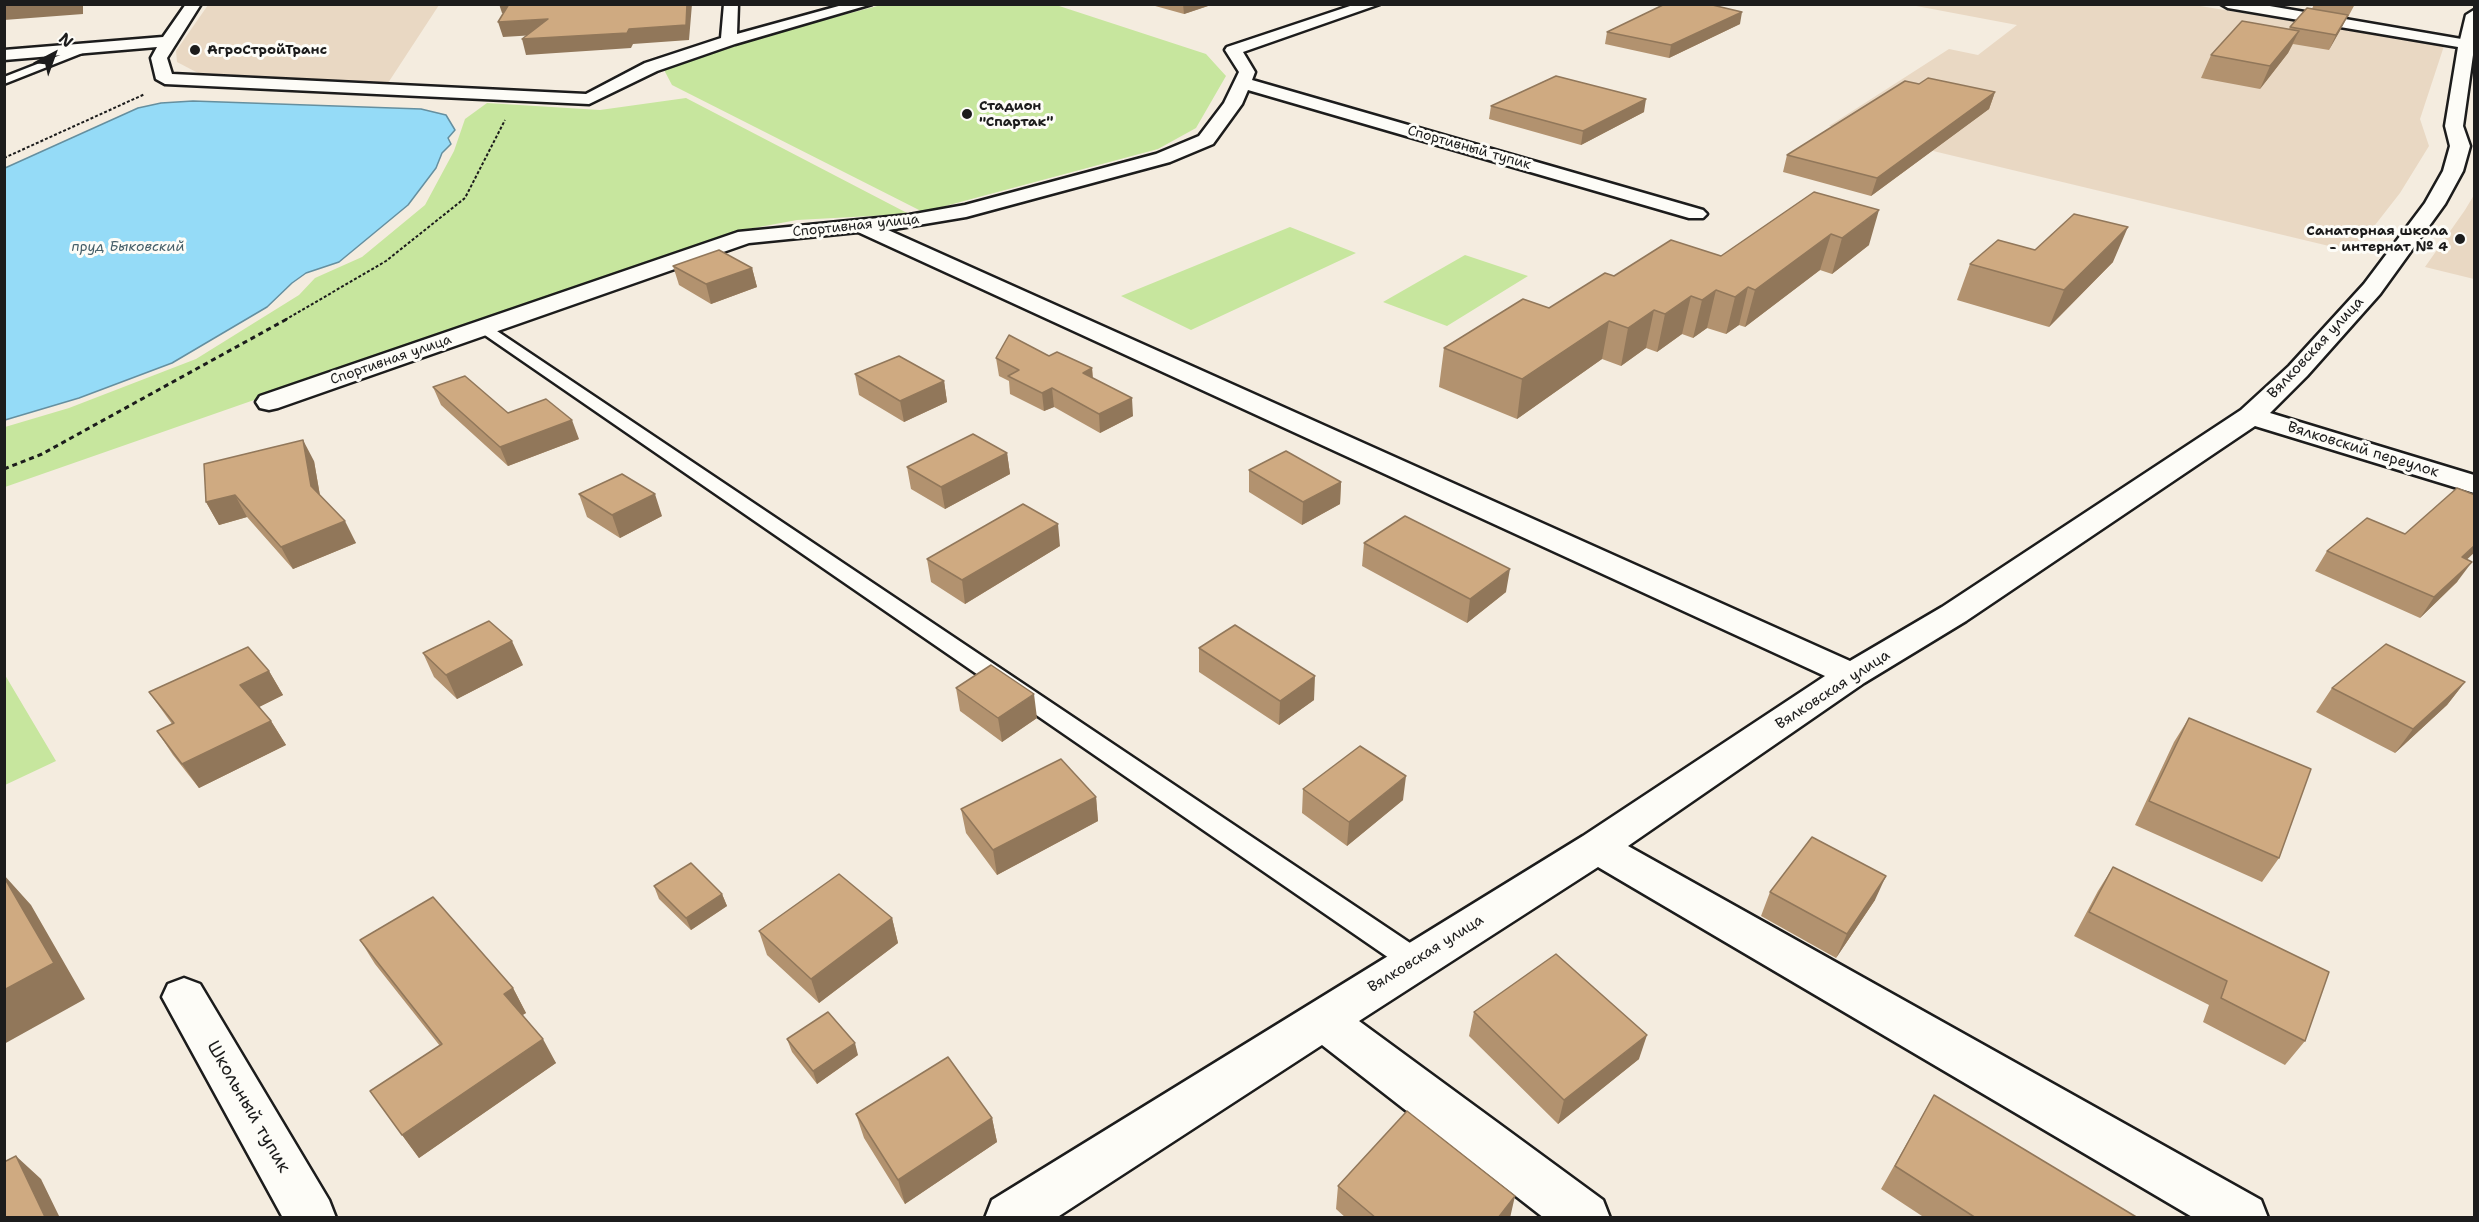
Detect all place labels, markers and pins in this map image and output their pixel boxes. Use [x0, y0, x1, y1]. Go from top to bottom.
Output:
place label: АгроСтройТранс [207, 42, 327, 58]
marker: АгроСтройТранс [188, 43, 202, 57]
place label: Стадион "Спартак" [979, 98, 1053, 130]
marker: Стадион "Спартак" [960, 107, 974, 121]
place label: Санаторная школа - интернат № 4 [2306, 223, 2448, 256]
marker: Санаторная школа - интернат № 4 [2453, 232, 2467, 246]

